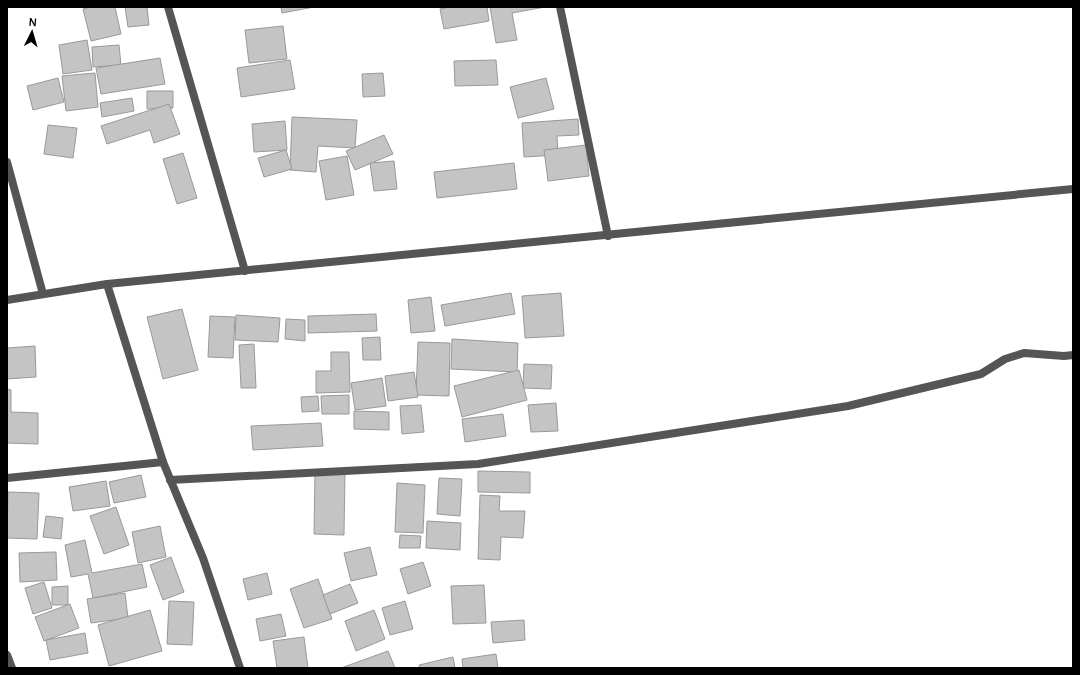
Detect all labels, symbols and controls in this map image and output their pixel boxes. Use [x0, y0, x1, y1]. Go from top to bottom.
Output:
north arrow [12, 12, 52, 52]
text: N [28, 14, 38, 29]

